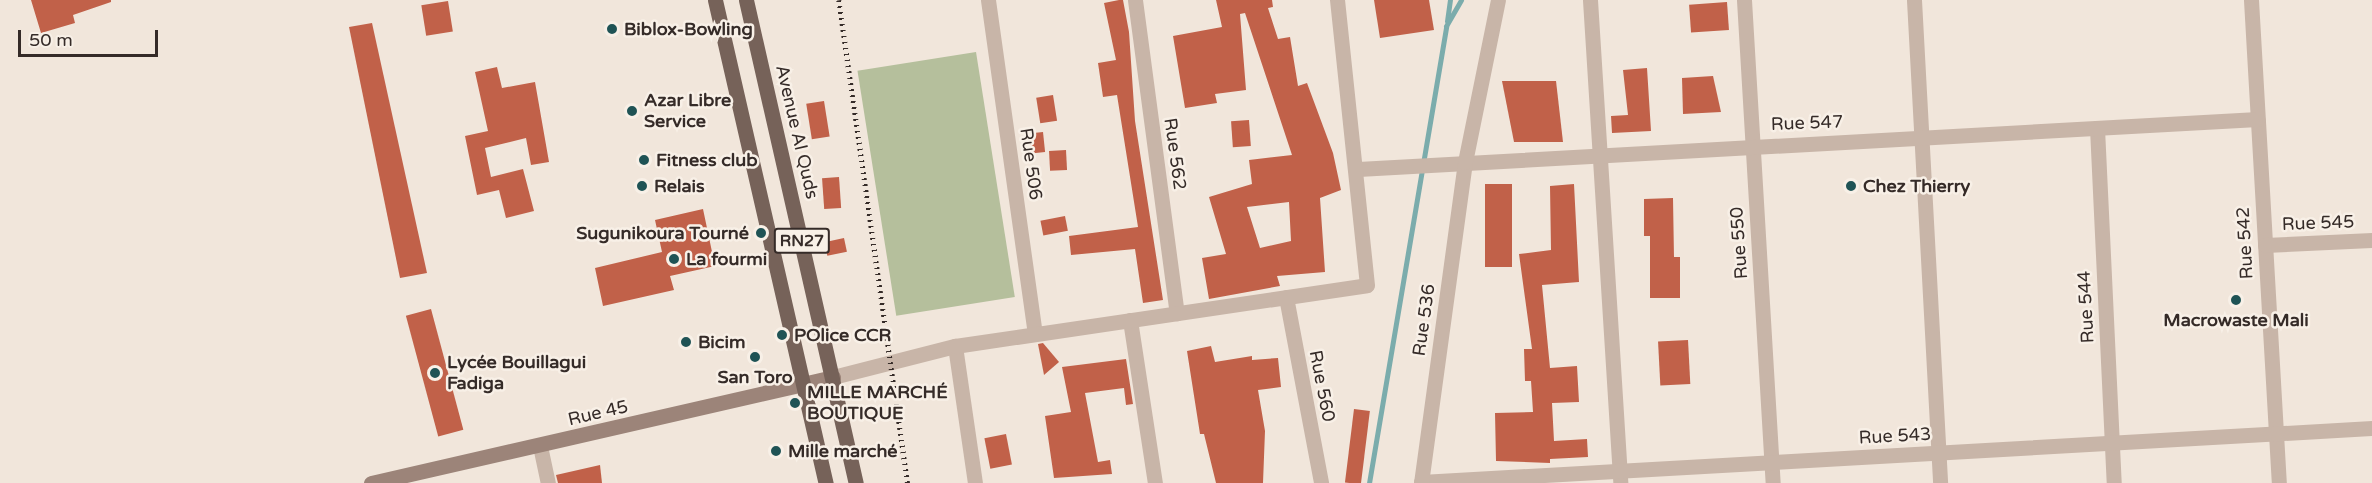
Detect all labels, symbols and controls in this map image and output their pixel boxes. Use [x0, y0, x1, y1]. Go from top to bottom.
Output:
scale bar [21, 18, 160, 56]
place label: Biblox-Bowling [624, 18, 753, 40]
marker: Biblox-Bowling [605, 22, 619, 36]
text: 50 m [29, 29, 73, 51]
street label: Avenue Al Quds [771, 63, 823, 201]
place label: Azar Libre Service [644, 90, 731, 132]
marker: Azar Libre Service [625, 104, 639, 118]
street label: Rue 547 [1770, 111, 1844, 135]
street label: Rue 562 [1159, 117, 1191, 191]
street label: Rue 506 [1015, 127, 1047, 201]
place label: Fitness club [656, 149, 758, 171]
marker: Fitness club [637, 153, 651, 167]
place label: Relais [654, 175, 705, 197]
place label: Chez Thierry [1863, 175, 1970, 197]
marker: Relais [635, 179, 649, 193]
marker: Chez Thierry [1844, 179, 1858, 193]
street label: Rue 550 [1726, 206, 1752, 280]
street label: Rue 542 [2232, 206, 2258, 280]
street label: Rue 545 [2281, 211, 2355, 235]
place label: Sugunikoura Tourné [576, 222, 749, 244]
marker: Sugunikoura Tourné [754, 226, 768, 240]
road number: RN27 [774, 228, 830, 254]
place label: La fourmi [686, 248, 767, 270]
marker: La fourmi [667, 252, 681, 266]
street label: Rue 544 [2073, 270, 2099, 344]
street label: Rue 536 [1408, 283, 1440, 357]
marker: Macrowaste Mali [2229, 293, 2243, 307]
place label: Macrowaste Mali [2163, 309, 2309, 331]
place label: POlice CCR [794, 324, 891, 346]
marker: POlice CCR [775, 328, 789, 342]
place label: Bicim [698, 331, 745, 353]
marker: Bicim [679, 335, 693, 349]
street label: Rue 560 [1304, 348, 1340, 424]
marker: San Toro [748, 350, 762, 364]
place label: Lycée Bouillagui Fadiga [447, 352, 586, 394]
marker: Lycée Bouillagui Fadiga [428, 366, 442, 380]
place label: San Toro [717, 366, 793, 388]
place label: MILLE MARCHÉ BOUTIQUE [807, 382, 948, 424]
street label: Rue 45 [566, 396, 630, 430]
marker: MILLE MARCHÉ BOUTIQUE [788, 396, 802, 410]
street label: Rue 543 [1858, 423, 1932, 449]
place label: Mille marché [788, 440, 898, 462]
marker: Mille marché [769, 444, 783, 458]

